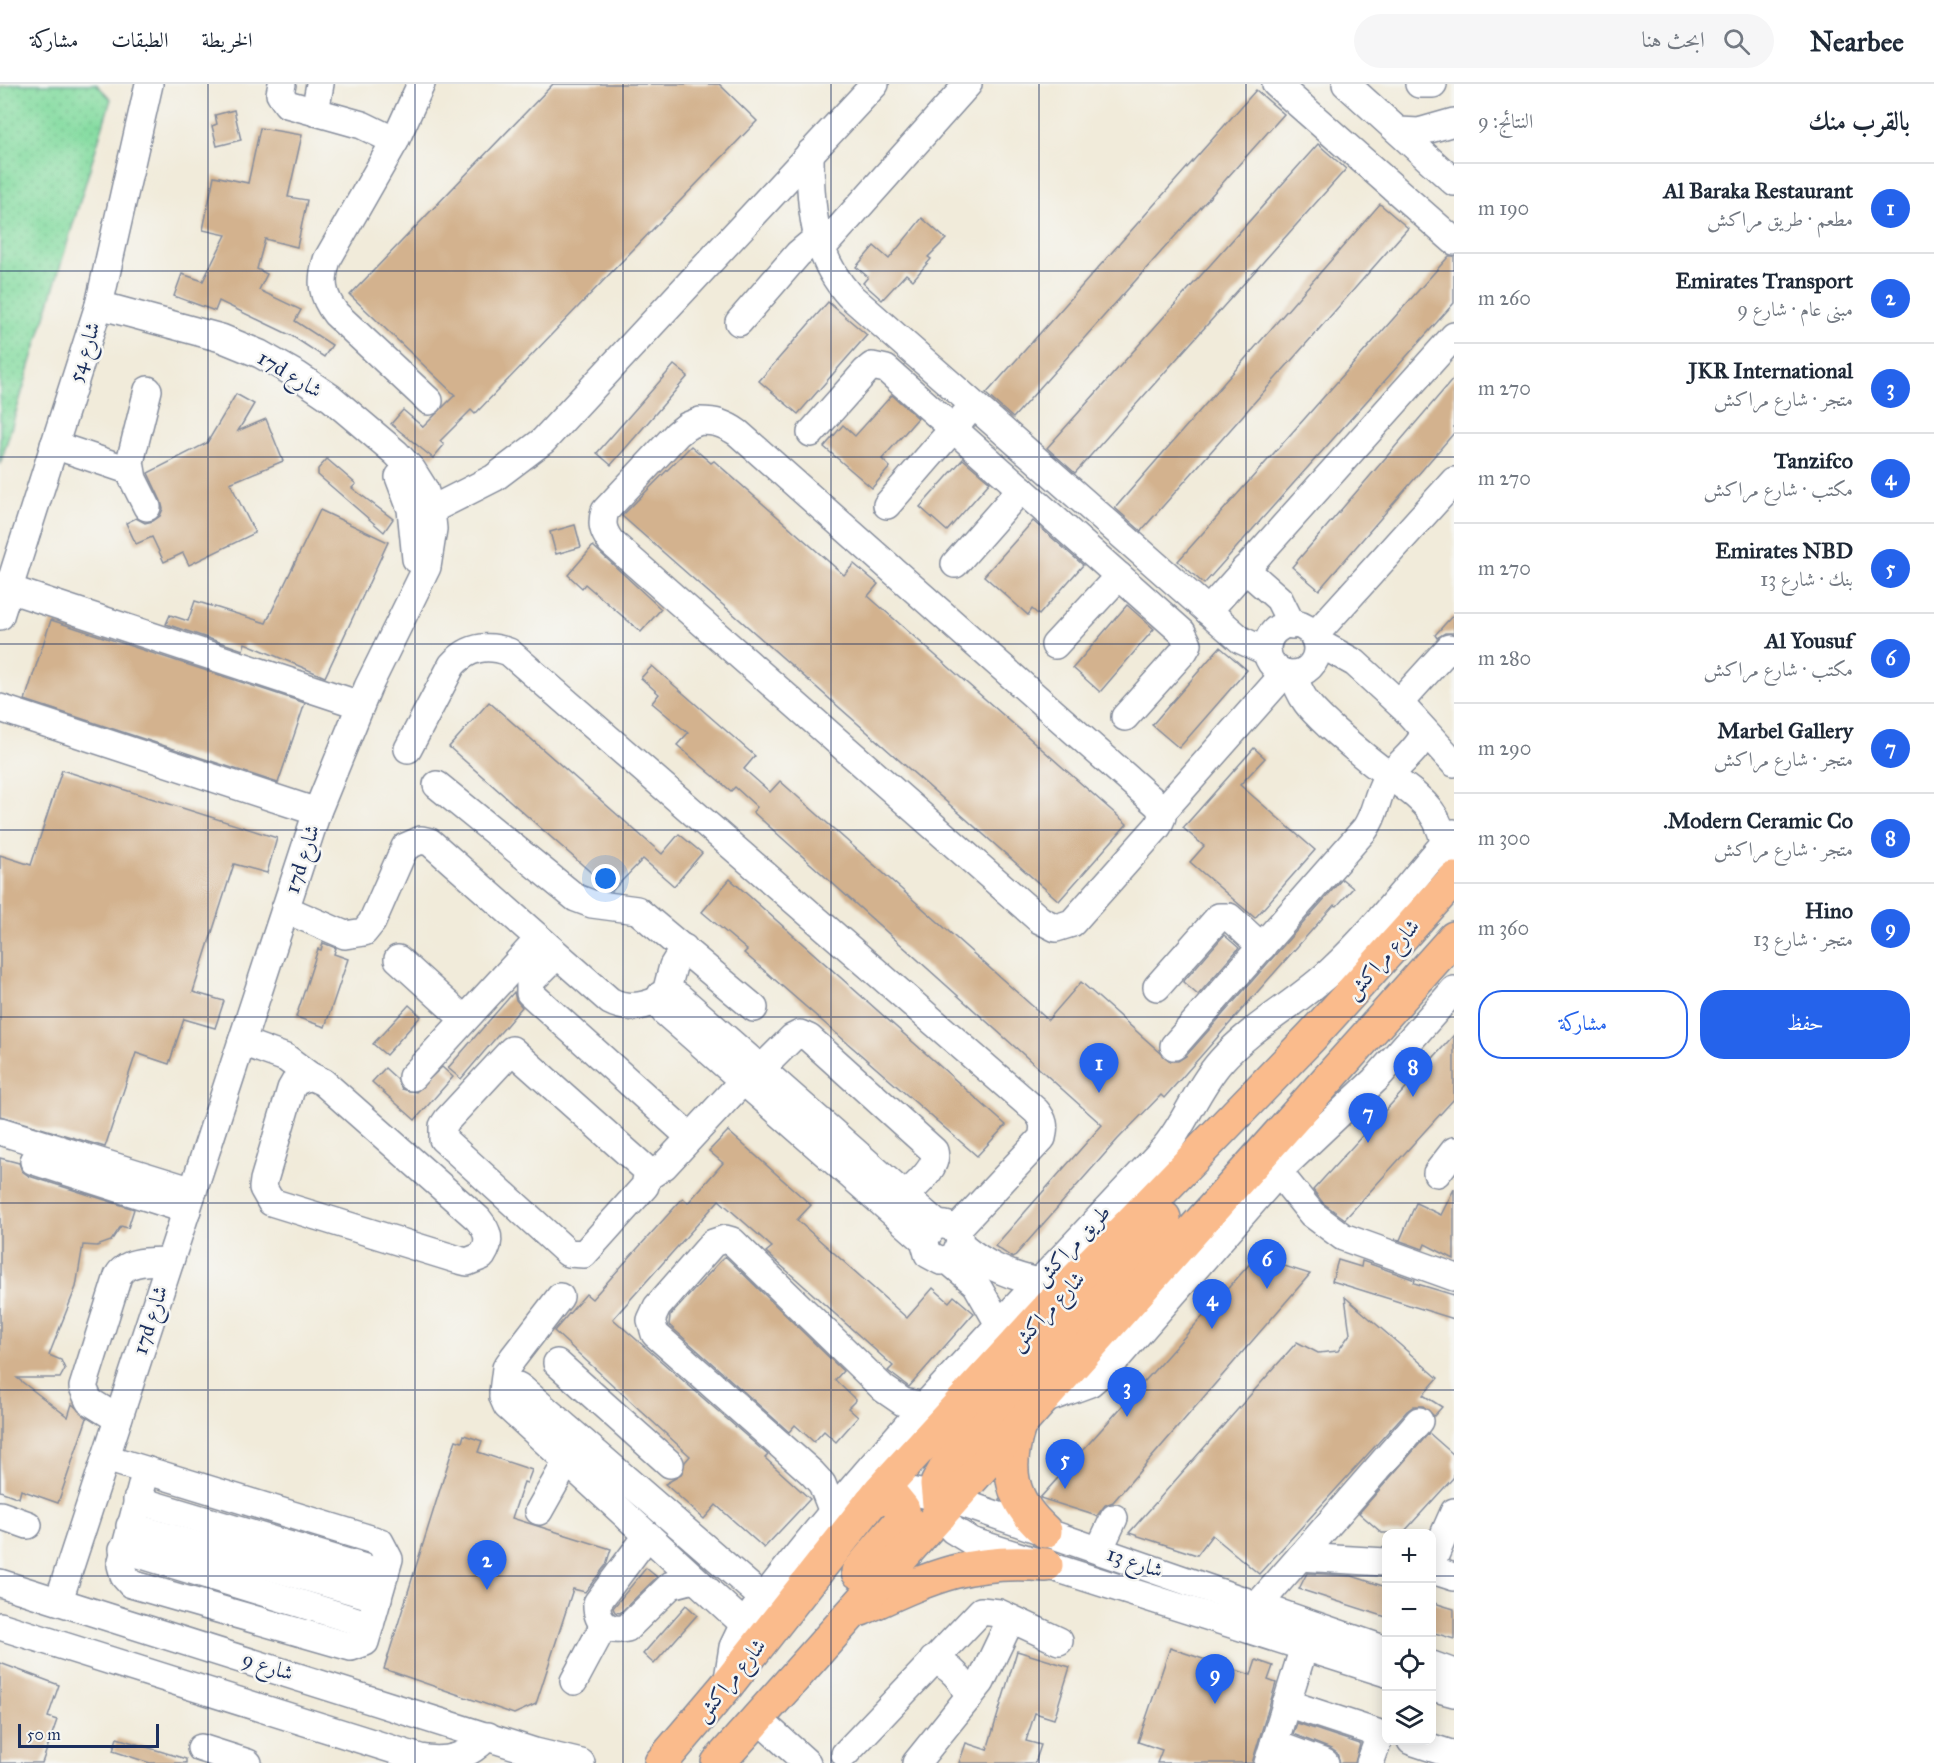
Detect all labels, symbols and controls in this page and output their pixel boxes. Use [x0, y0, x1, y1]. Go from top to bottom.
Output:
search box [1354, 14, 1774, 68]
text: Nearbee [1810, 24, 1904, 59]
icon: search [1720, 25, 1753, 58]
text: ابحث هنا [1641, 26, 1705, 53]
text: مشاركة [30, 27, 78, 53]
text: الطبقات [111, 27, 168, 53]
text: الخريطة [201, 27, 253, 53]
text: بالقرب منك [1808, 105, 1910, 137]
text: النتائج: 9 [1478, 109, 1533, 133]
text: Al Baraka Restaurant [1663, 177, 1853, 204]
text: 190 m [1478, 196, 1529, 220]
text: 1 [1887, 196, 1894, 220]
text: مطعم · طريق مراكش [1707, 207, 1853, 231]
text: Emirates Transport [1675, 267, 1853, 294]
text: 260 m [1478, 286, 1531, 310]
text: 2 [1886, 286, 1895, 310]
text: مبنى عام · شارع 9 [1737, 297, 1853, 321]
street label: شارع 54 [62, 319, 111, 387]
street label: 17d شارع [250, 345, 327, 408]
text: JKR International [1689, 357, 1853, 384]
text: 270 m [1478, 376, 1531, 400]
text: 3 [1887, 376, 1895, 400]
text: متجر · شارع مراكش [1714, 387, 1853, 411]
text: Tanzifco [1774, 447, 1853, 474]
text: 270 m [1478, 466, 1531, 490]
text: 4 [1885, 466, 1896, 490]
text: مكتب · شارع مراكش [1703, 477, 1853, 501]
text: Emirates NBD [1715, 537, 1853, 564]
text: 270 m [1478, 556, 1531, 580]
text: 5 [1886, 556, 1895, 580]
text: بنك · شارع 13 [1760, 567, 1853, 591]
text: Al Yousuf [1765, 627, 1853, 654]
text: 280 m [1478, 646, 1531, 670]
text: 6 [1885, 646, 1896, 670]
text: مكتب · شارع مراكش [1703, 657, 1853, 681]
text: Marbel Gallery [1717, 717, 1853, 744]
text: 290 m [1478, 736, 1531, 760]
text: 7 [1885, 736, 1896, 760]
text: متجر · شارع مراكش [1714, 747, 1853, 771]
text: Modern Ceramic Co. [1663, 807, 1853, 834]
street label: 17d شارع [279, 821, 330, 898]
text: 300 m [1478, 826, 1530, 850]
text: 8 [1885, 826, 1896, 850]
text: متجر · شارع مراكش [1714, 837, 1853, 861]
your location [591, 864, 620, 893]
text: Hino [1805, 897, 1853, 924]
street label: شارع مراكش [1339, 913, 1429, 1008]
text: 360 m [1478, 916, 1529, 940]
text: 9 [1885, 916, 1896, 940]
text: متجر · شارع 13 [1753, 927, 1853, 951]
button: مشاركة [1478, 990, 1688, 1059]
button: حفظ [1700, 990, 1910, 1059]
pin: 1 [1080, 1044, 1118, 1093]
pin: 8 [1394, 1048, 1432, 1097]
pin: 7 [1348, 1094, 1388, 1143]
street label: طريق مراكش [1028, 1199, 1117, 1292]
pin: 6 [1248, 1240, 1286, 1289]
street label: شارع مراكش [1004, 1266, 1094, 1360]
pin: 4 [1192, 1280, 1232, 1329]
street label: 17d شارع [127, 1282, 178, 1359]
pin: 3 [1108, 1368, 1146, 1417]
pin: 5 [1046, 1440, 1084, 1489]
map controls [1382, 1529, 1436, 1745]
button: + [1382, 1529, 1436, 1583]
pin: 2 [468, 1540, 506, 1590]
street label: شارع 13 [1102, 1540, 1167, 1588]
button: − [1382, 1583, 1436, 1637]
street label: شارع مراكش [689, 1633, 775, 1730]
button: locate [1382, 1637, 1436, 1691]
street label: شارع 9 [238, 1646, 297, 1691]
pin: 9 [1196, 1654, 1234, 1704]
button: layers [1382, 1691, 1436, 1745]
scale bar [18, 1721, 159, 1748]
text: 50 m [27, 1725, 61, 1744]

